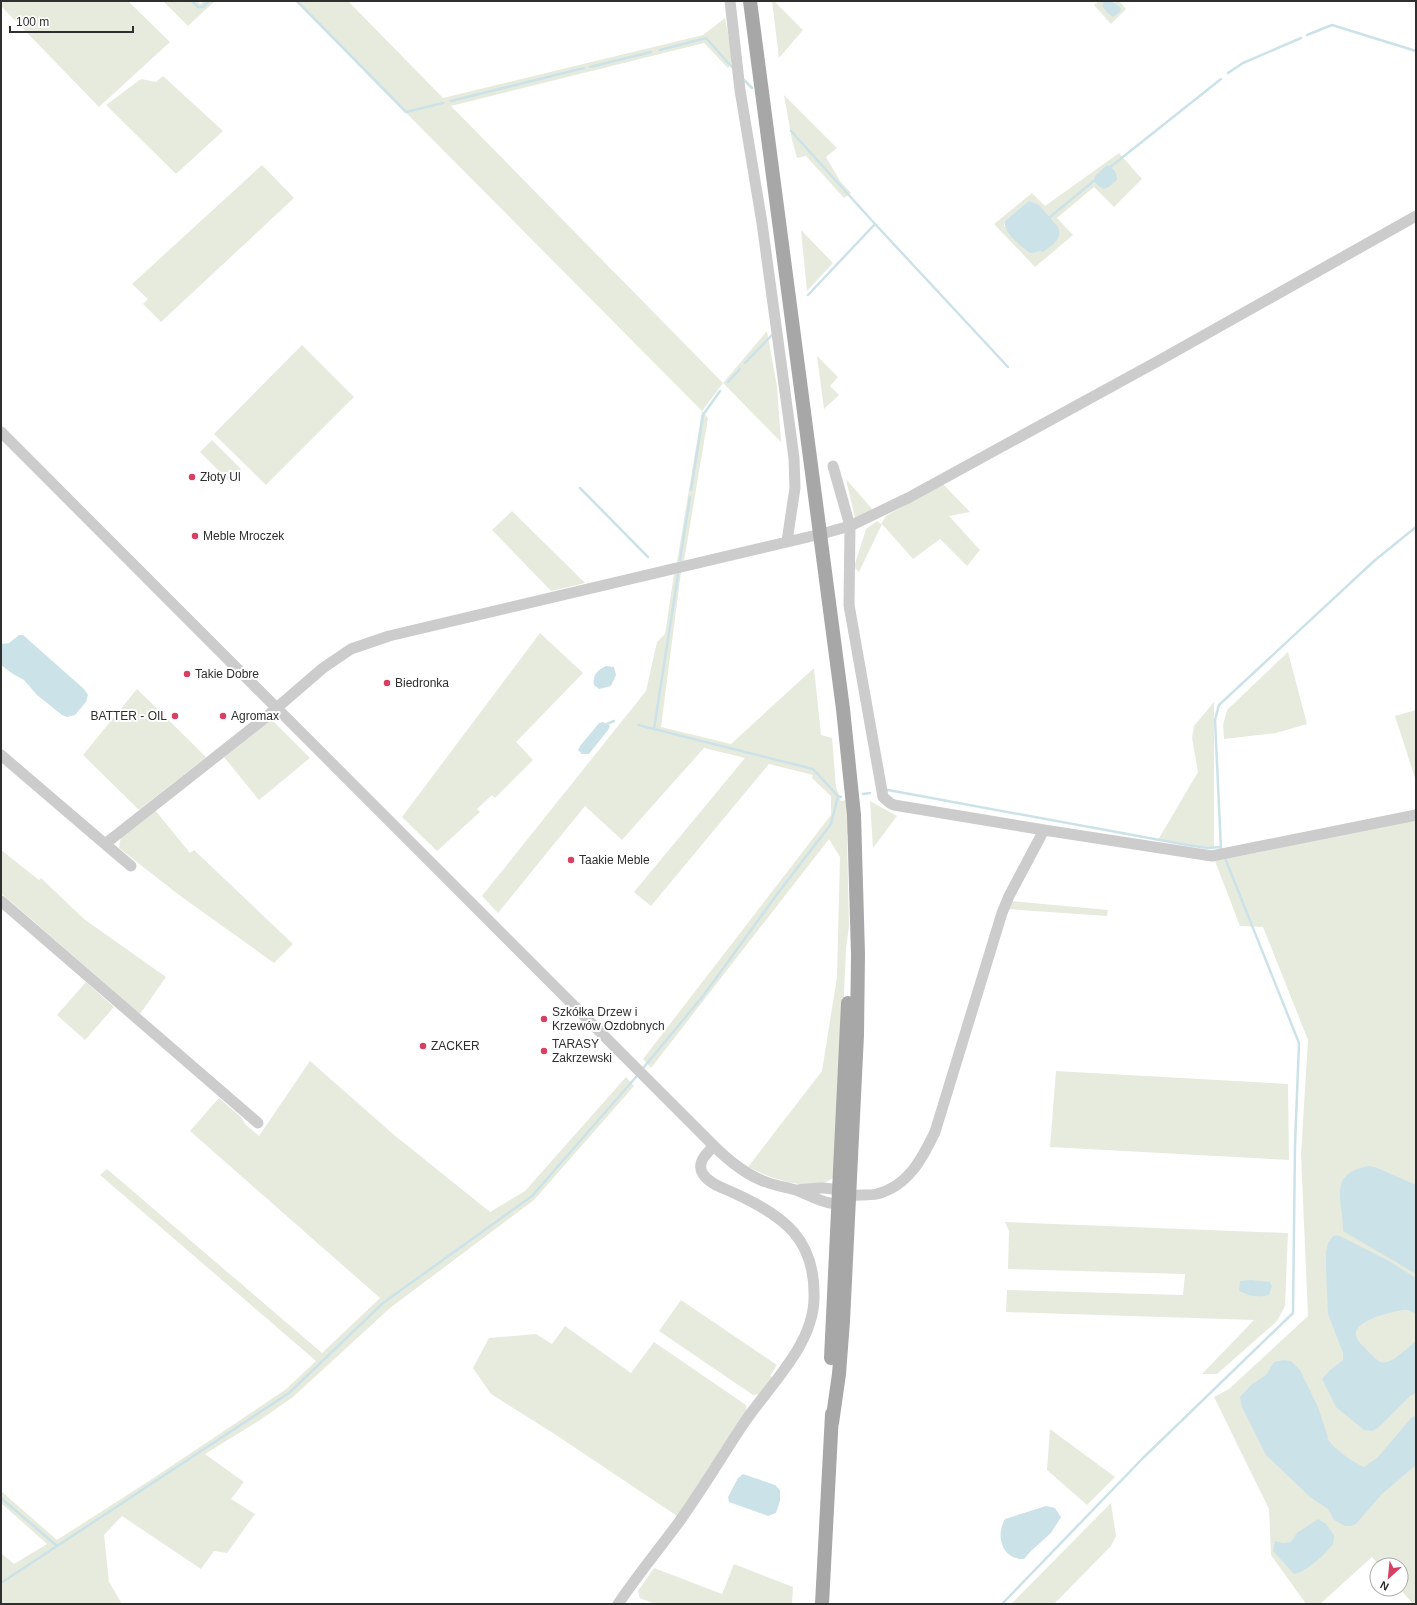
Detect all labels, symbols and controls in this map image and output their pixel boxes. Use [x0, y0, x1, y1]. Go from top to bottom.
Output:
scale bar [10, 8, 133, 34]
text: 100 m [16, 15, 49, 29]
place label: Złoty Ul [200, 470, 241, 484]
marker: Złoty Ul [187, 472, 197, 482]
place label: Meble Mroczek [203, 529, 285, 543]
marker: Meble Mroczek [190, 531, 200, 541]
place label: Takie Dobre [195, 667, 259, 681]
marker: Takie Dobre [182, 669, 192, 679]
place label: Biedronka [395, 676, 449, 690]
marker: Biedronka [382, 678, 392, 688]
place label: BATTER - OIL [91, 709, 167, 723]
place label: Agromax [231, 709, 279, 723]
marker: BATTER - OIL [170, 711, 180, 721]
marker: Agromax [218, 711, 228, 721]
place label: Taakie Meble [579, 853, 650, 867]
marker: Taakie Meble [566, 855, 576, 865]
place label: Szkółka Drzew i Krzewów Ozdobnych [552, 1005, 665, 1033]
marker: Szkółka Drzew i Krzewów Ozdobnych [539, 1014, 549, 1024]
place label: TARASY Zakrzewski [552, 1037, 612, 1065]
place label: ZACKER [431, 1039, 480, 1053]
marker: ZACKER [418, 1041, 428, 1051]
marker: TARASY Zakrzewski [539, 1046, 549, 1056]
north arrow [1369, 1557, 1409, 1597]
text: N [1378, 1579, 1391, 1593]

